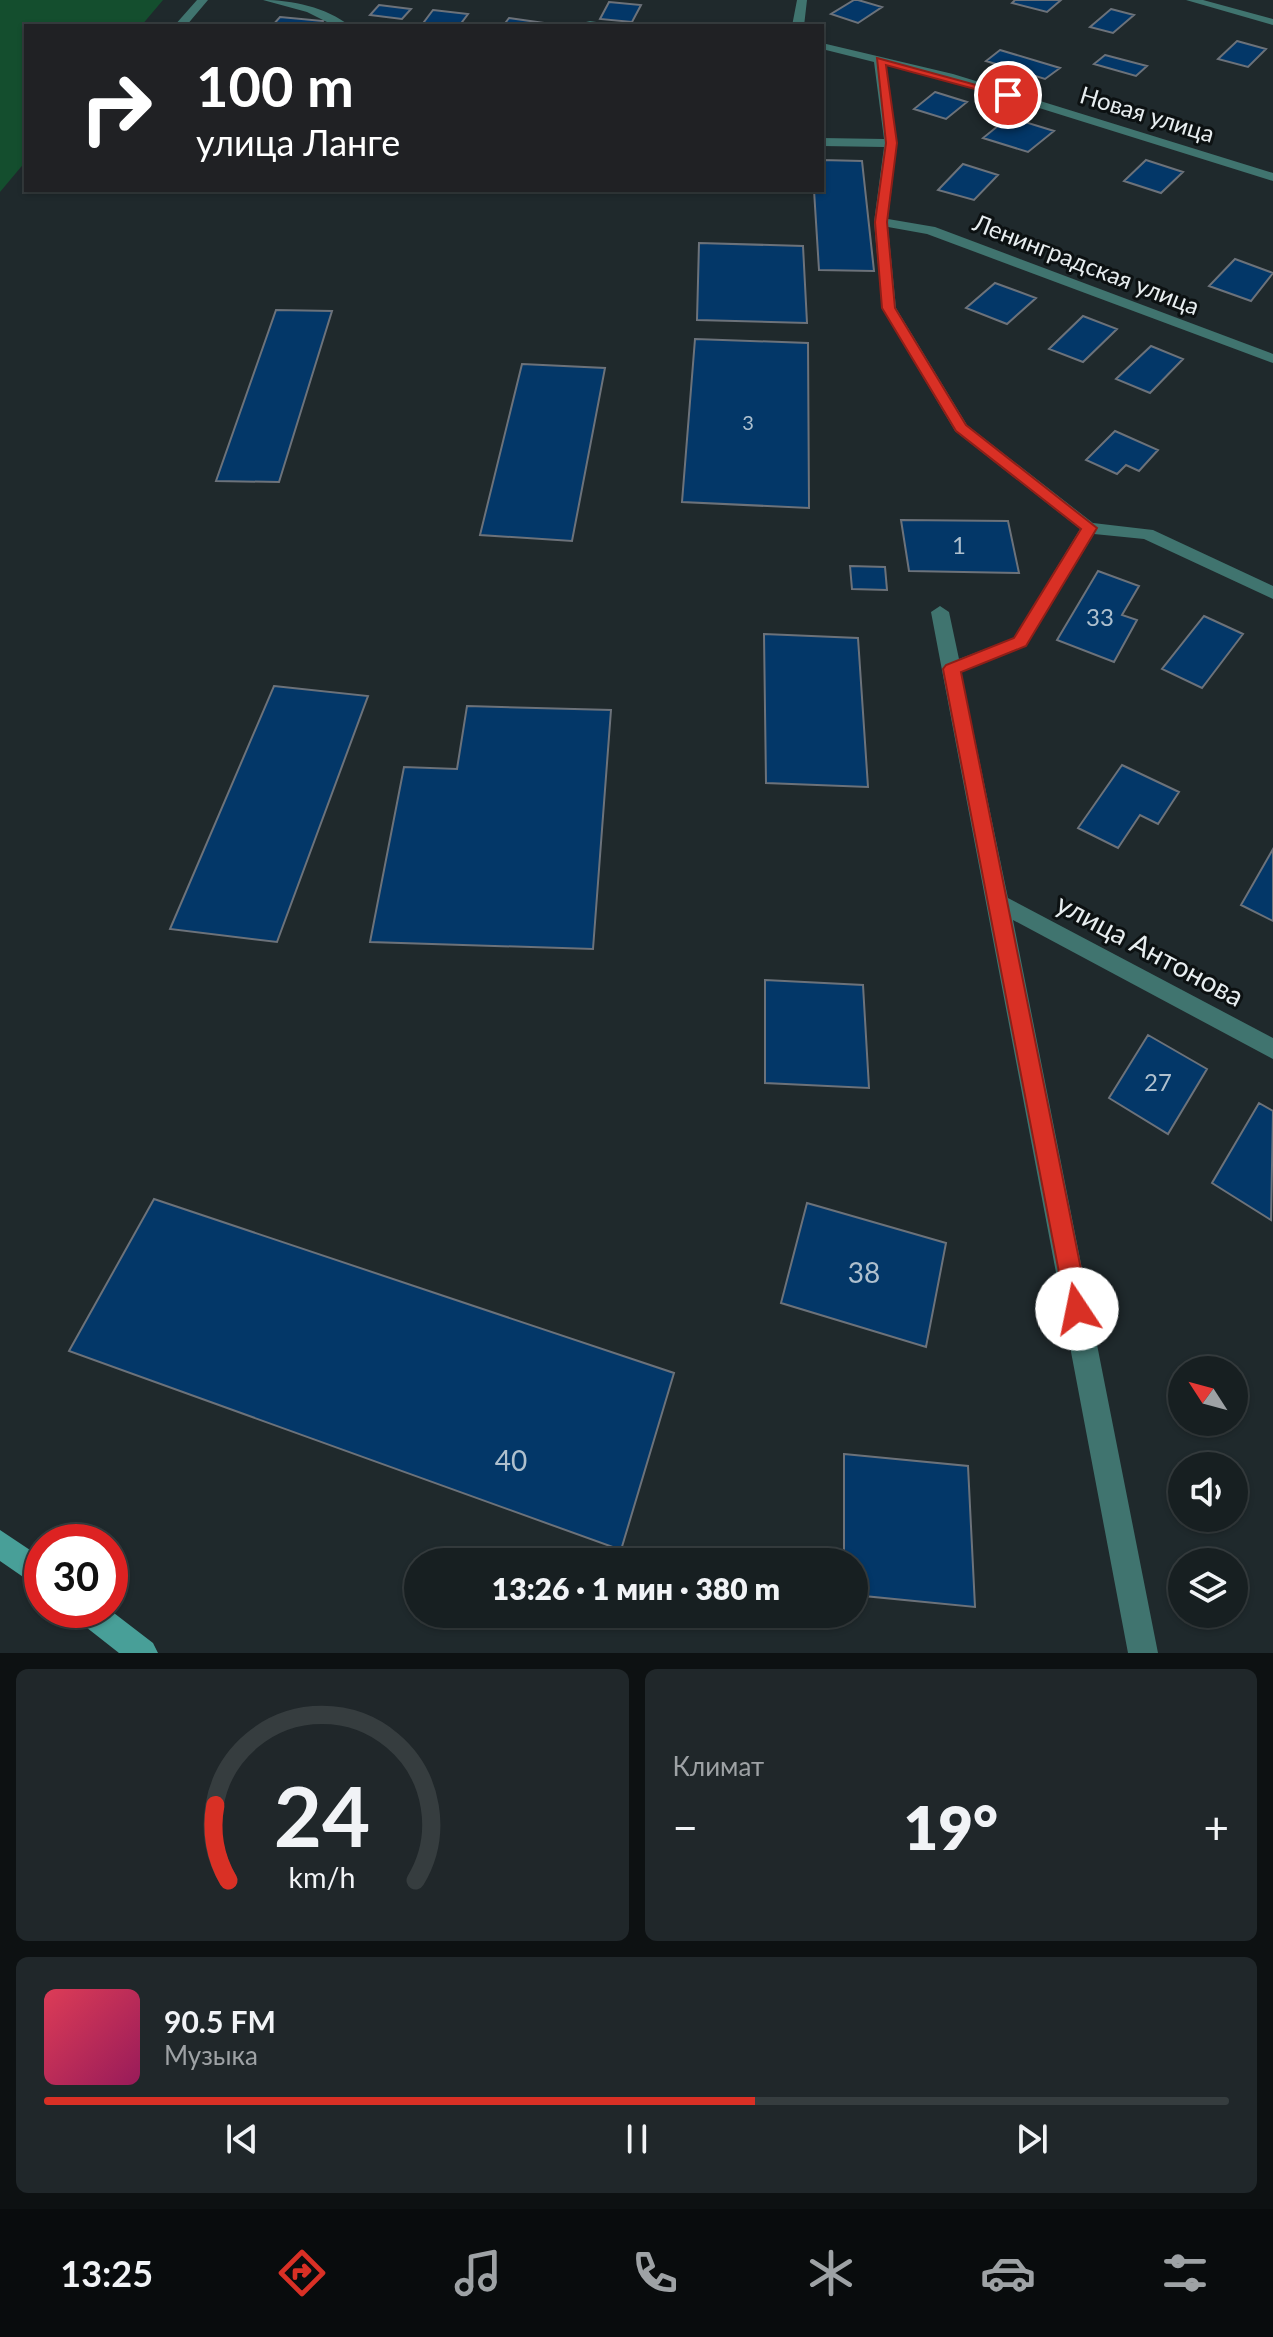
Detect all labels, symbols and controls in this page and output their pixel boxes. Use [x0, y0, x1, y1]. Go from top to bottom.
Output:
text: 100 m [196, 52, 354, 119]
icon: right [64, 56, 168, 160]
pin [974, 61, 1042, 129]
icon: arrive [986, 73, 1030, 117]
street label: Новая улица [1077, 79, 1218, 148]
text: улица Ланге [196, 120, 400, 164]
street label: Ленинградская улица [968, 207, 1204, 320]
house number: 3 [742, 410, 754, 434]
house number: 1 [952, 530, 966, 559]
house number: 33 [1086, 602, 1114, 631]
street label: улица Антонова [1051, 885, 1250, 1013]
house number: 27 [1144, 1067, 1172, 1096]
house number: 38 [848, 1255, 880, 1289]
position arrow [1035, 1267, 1119, 1351]
north arrow [1168, 1356, 1248, 1436]
map controls [1168, 1356, 1248, 1628]
house number: 40 [495, 1443, 527, 1477]
button: sound [1168, 1452, 1248, 1532]
speed limit sign: 30 [24, 1524, 128, 1628]
button: layers [1168, 1548, 1248, 1628]
text: 13:26 · 1 мин · 380 m [492, 1570, 780, 1606]
text: Климат [673, 1750, 764, 1782]
text: 24 [274, 1765, 371, 1865]
text: 19° [903, 1791, 998, 1863]
text: − [673, 1801, 698, 1853]
text: + [1203, 1801, 1229, 1853]
text: km/h [289, 1860, 356, 1894]
text: 90.5 FM [164, 2003, 276, 2039]
text: Музыка [164, 2039, 258, 2071]
icon: previous [220, 2117, 264, 2161]
icon: pause [615, 2117, 659, 2161]
icon: next [1010, 2117, 1054, 2161]
icon: directions [274, 2245, 330, 2301]
icon: music [450, 2245, 506, 2301]
icon: phone [627, 2245, 683, 2301]
icon: climate [803, 2245, 859, 2301]
icon: car [980, 2245, 1036, 2301]
icon: filters [1157, 2245, 1213, 2301]
text: 13:25 [60, 2251, 153, 2295]

